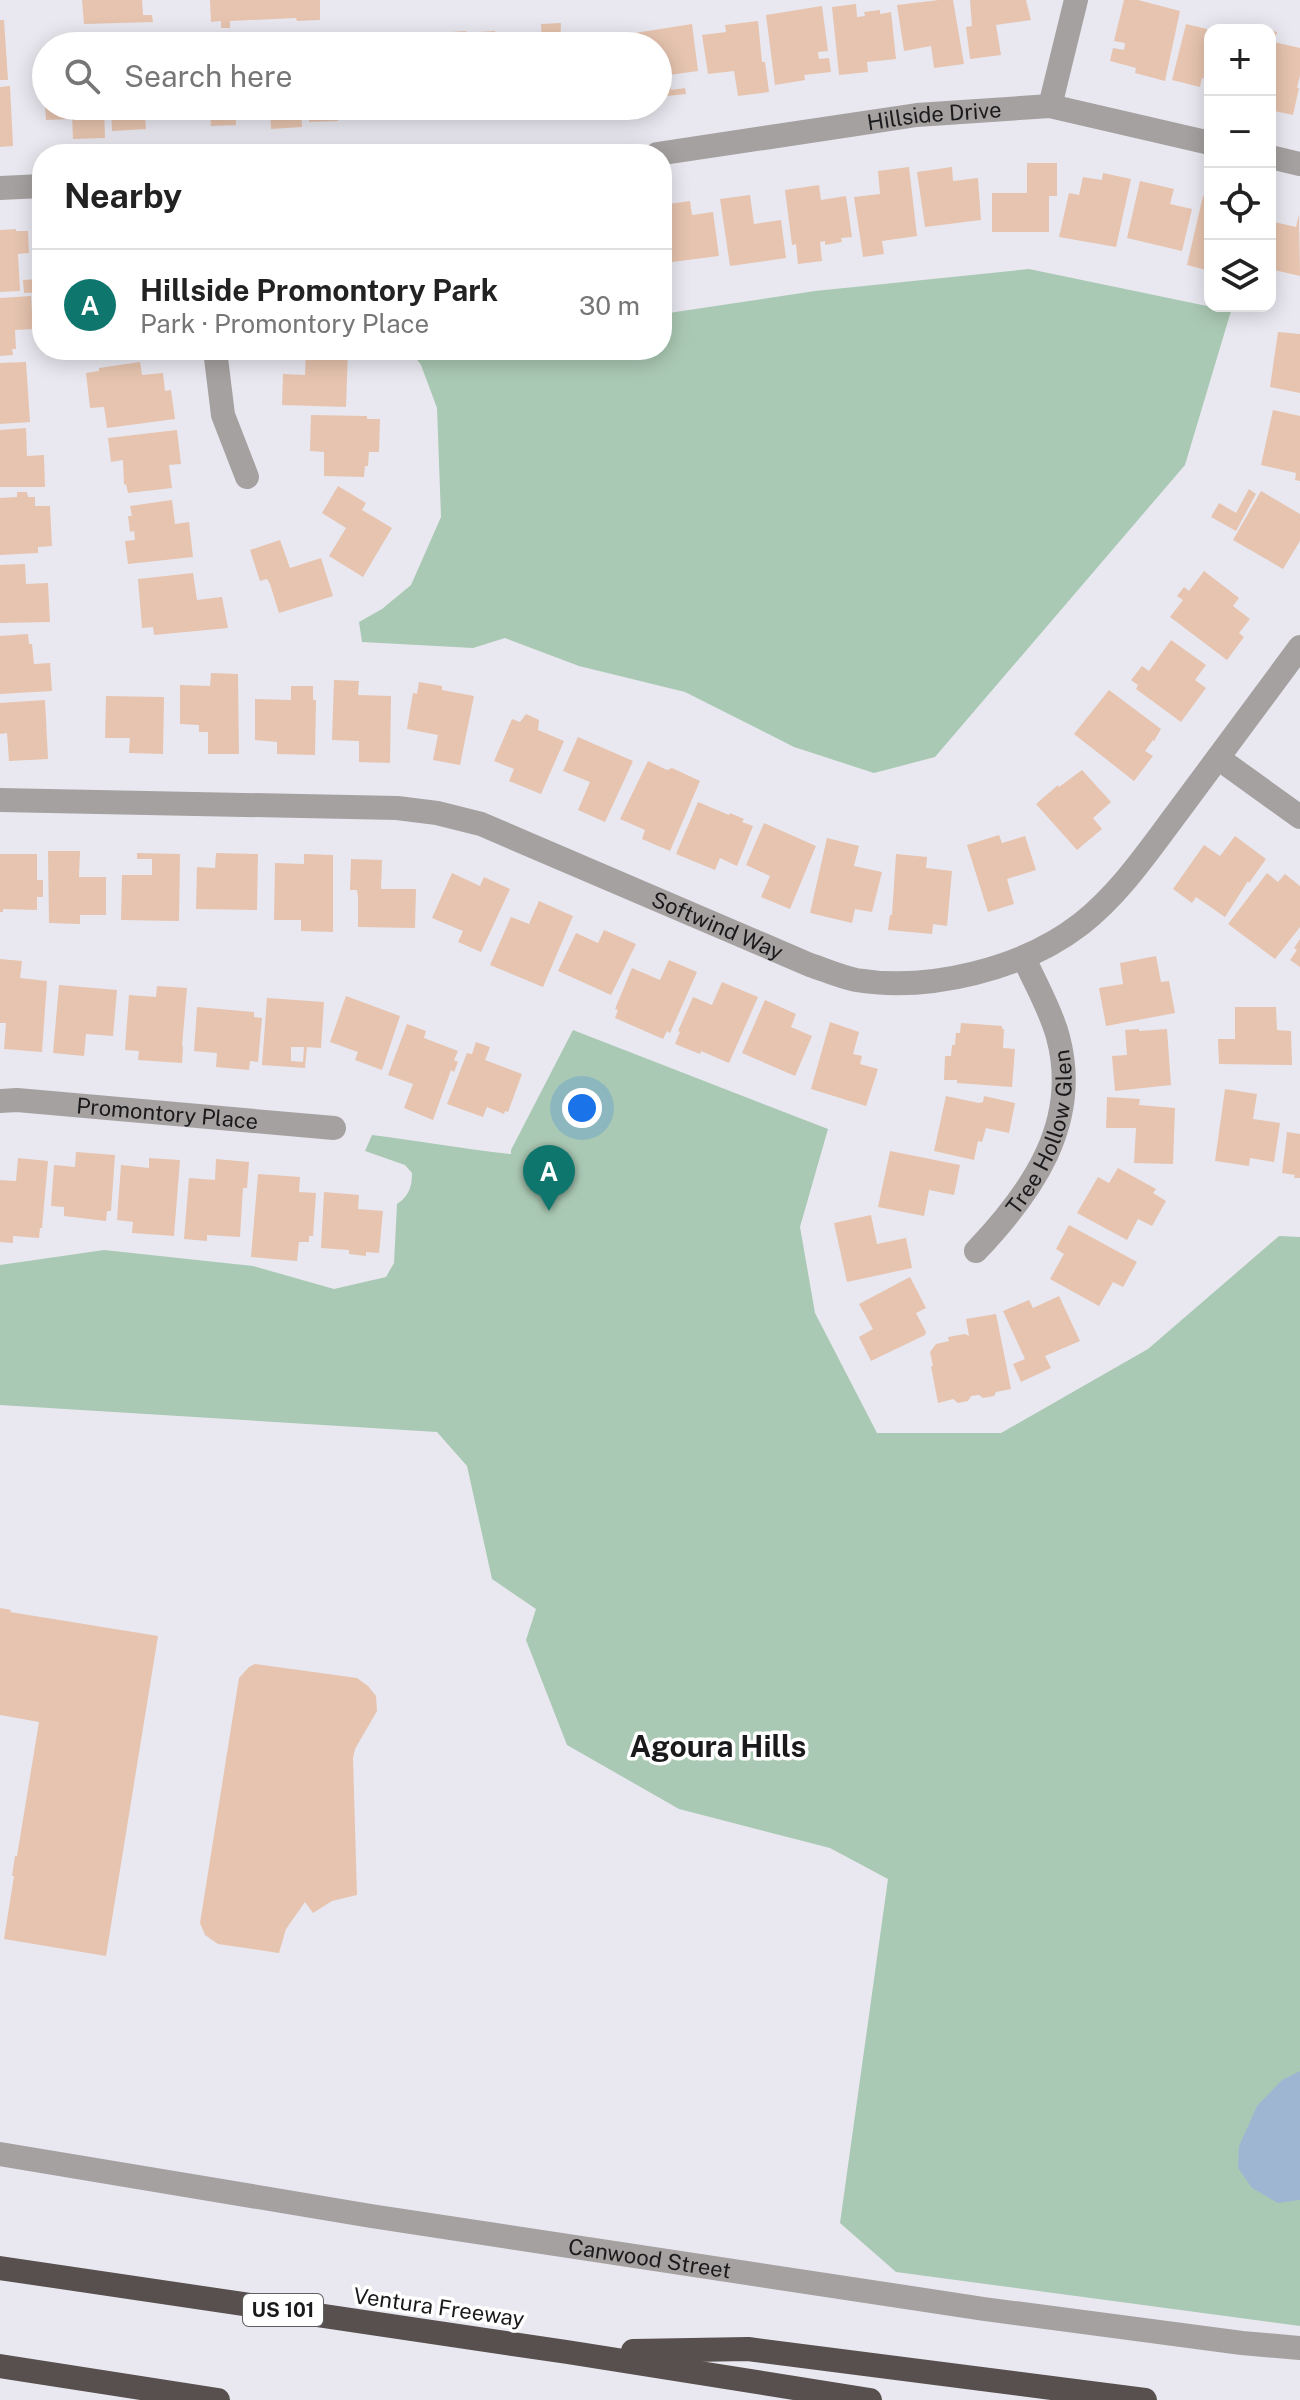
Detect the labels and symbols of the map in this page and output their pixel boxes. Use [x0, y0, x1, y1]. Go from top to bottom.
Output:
street label: Hillside Drive [865, 96, 1002, 135]
street label: Softwind Way [648, 886, 787, 965]
street label: Tree Hollow Glen [1000, 1048, 1077, 1219]
your location [562, 1088, 602, 1128]
street label: Promontory Place [75, 1092, 259, 1134]
pin: A [523, 1145, 575, 1211]
district label: Agoura Hills [630, 1728, 806, 1764]
street label: Canwood Street [567, 2233, 733, 2283]
street label: Ventura Freeway [352, 2282, 526, 2332]
road number: US 101 [243, 2294, 323, 2326]

